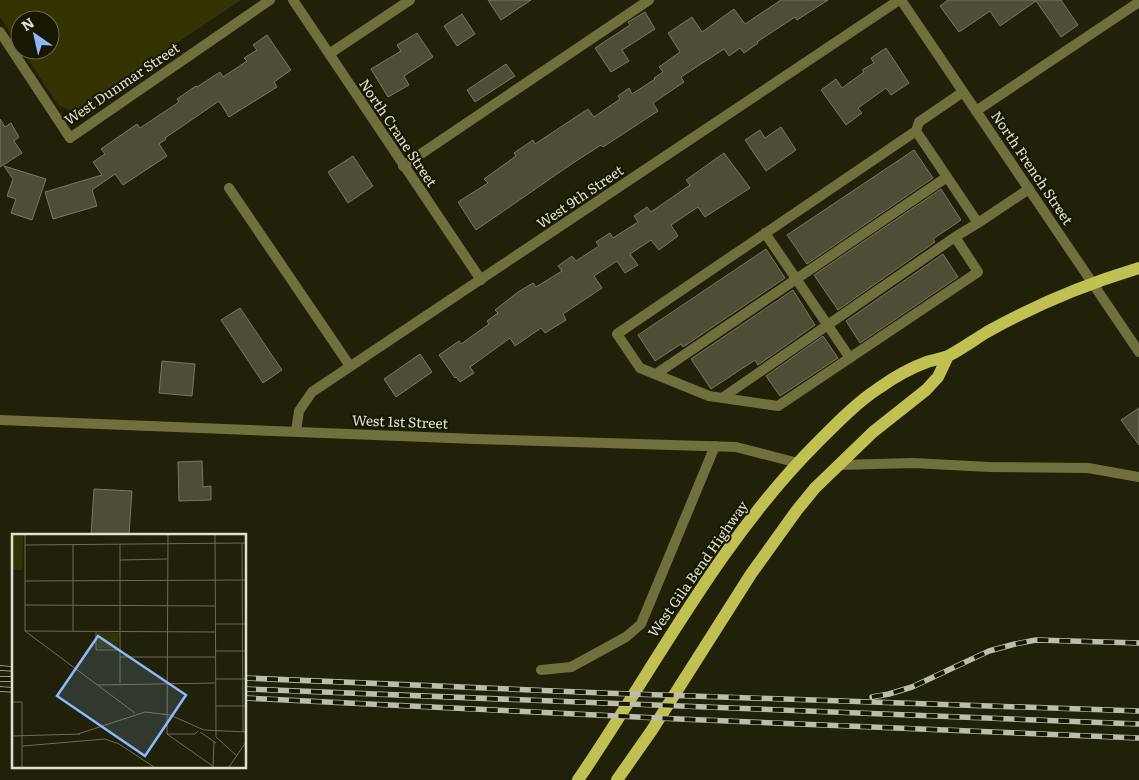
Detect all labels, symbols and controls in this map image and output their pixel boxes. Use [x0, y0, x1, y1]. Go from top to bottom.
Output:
north arrow [10, 10, 60, 60]
text: N [17, 12, 38, 35]
street label: West Dunmar Street [60, 37, 183, 129]
street label: North Crane Street [355, 74, 443, 191]
street label: North French Street [987, 106, 1079, 229]
street label: West 9th Street [532, 159, 627, 233]
street label: West 1st Street [352, 409, 449, 433]
street label: West Gila Bend Highway [642, 495, 752, 641]
inset map [12, 534, 246, 768]

